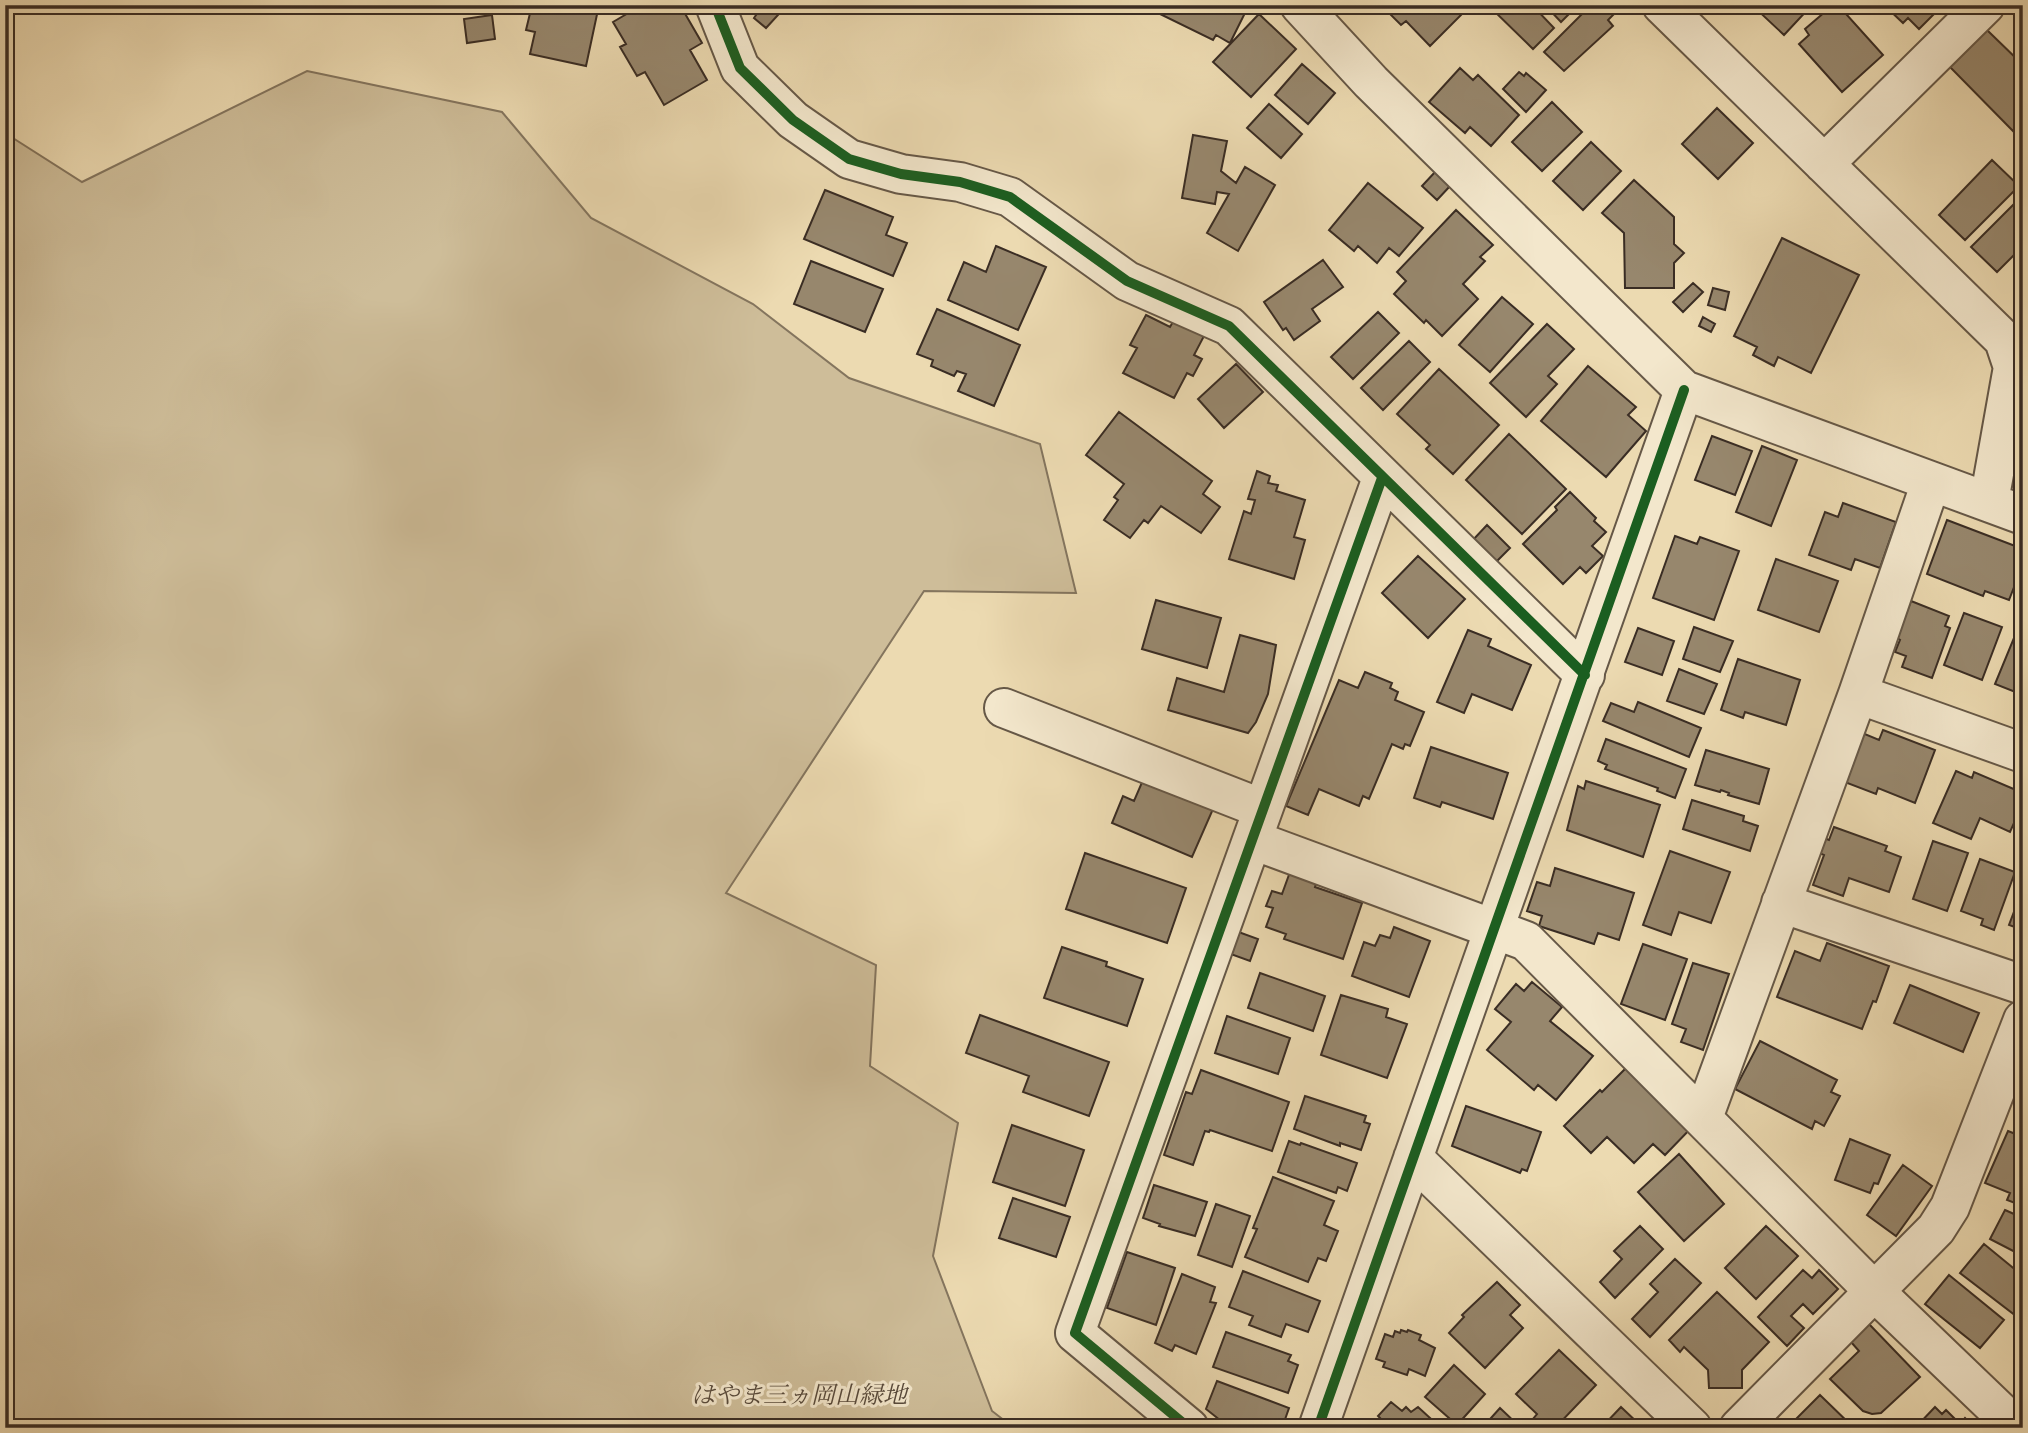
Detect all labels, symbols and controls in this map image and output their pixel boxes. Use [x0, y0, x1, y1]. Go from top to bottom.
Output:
park label: はやま三ヵ岡山緑地 [691, 1382, 910, 1409]

